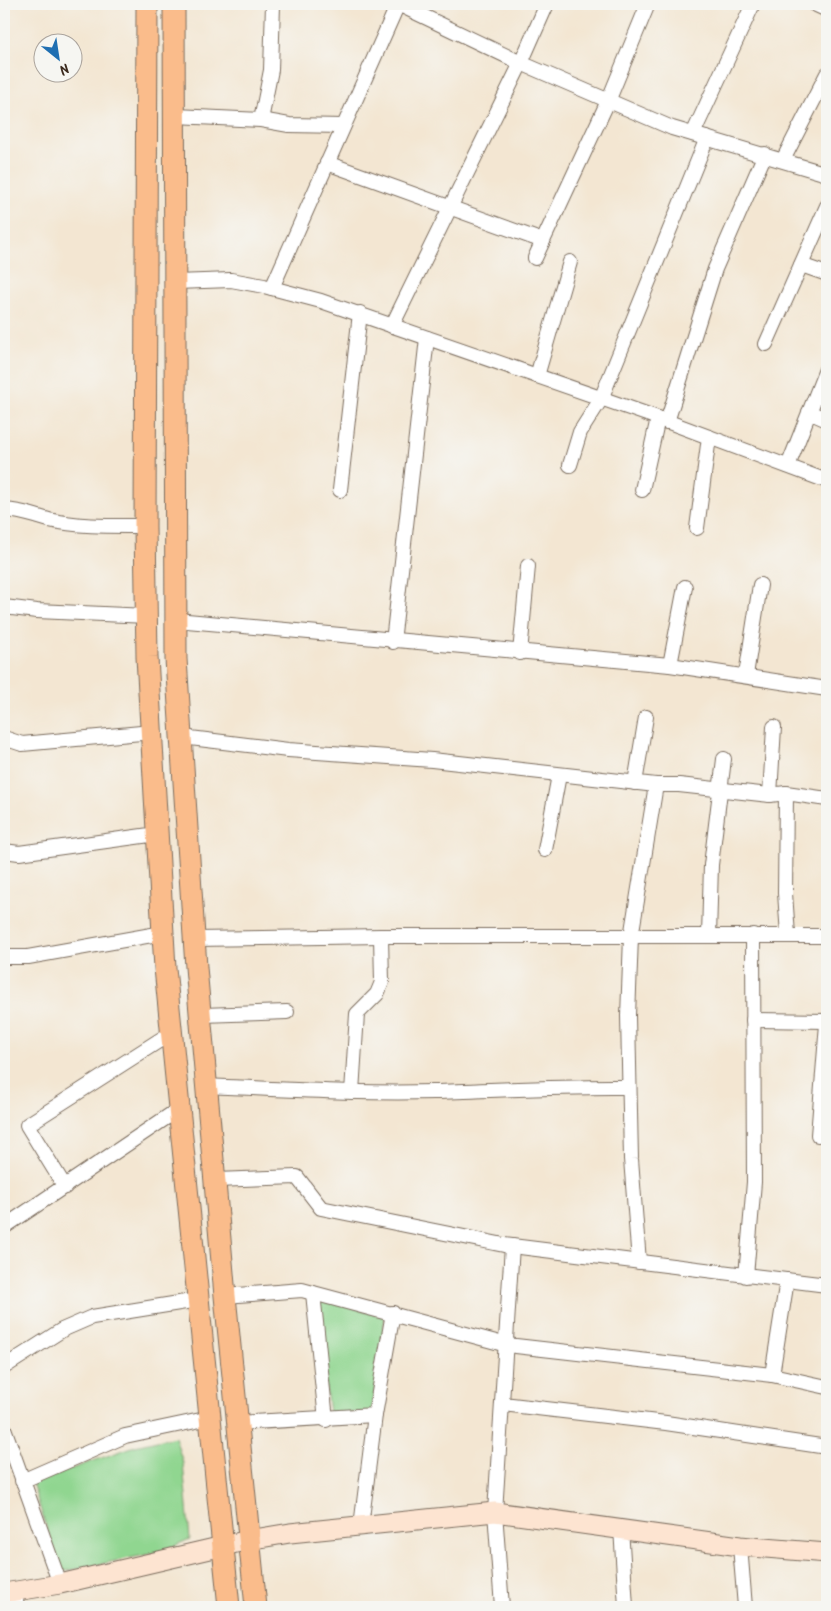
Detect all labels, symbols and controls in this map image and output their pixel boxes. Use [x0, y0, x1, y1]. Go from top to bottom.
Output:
north arrow [32, 32, 82, 82]
text: N [55, 57, 73, 80]

